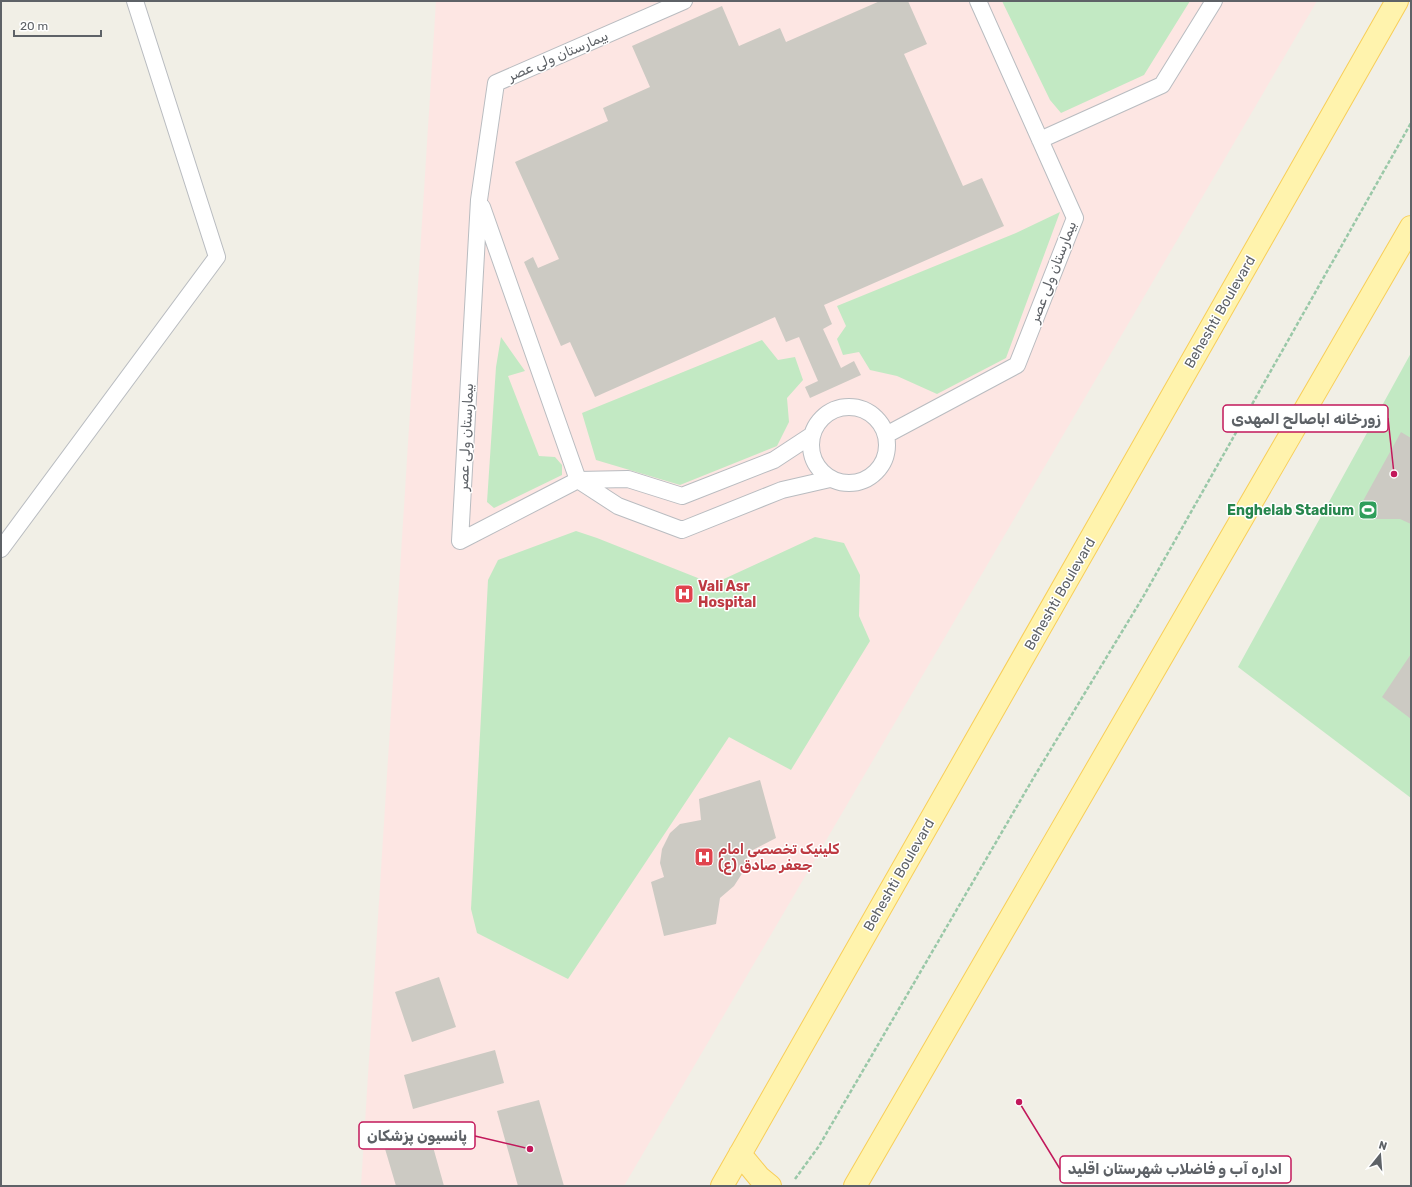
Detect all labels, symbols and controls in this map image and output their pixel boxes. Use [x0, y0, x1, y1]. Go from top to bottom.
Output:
scale bar [14, 12, 101, 38]
text: 20 m [20, 19, 48, 33]
street label: بیمارستان ولی عصر [504, 27, 611, 85]
street label: بیمارستان ولی عصر [1025, 219, 1080, 326]
street label: Beheshti Boulevard [1181, 253, 1259, 371]
street label: بیمارستان ولی عصر [455, 383, 477, 492]
callout: زورخانه اباصالح المهدی [1223, 405, 1388, 432]
text: زورخانه اباصالح المهدی [1231, 410, 1381, 429]
sports icon: Enghelab Stadium [1357, 499, 1379, 521]
place label: Enghelab Stadium [1227, 502, 1354, 519]
street label: Beheshti Boulevard [1021, 535, 1099, 653]
place label: Vali Asr Hospital [698, 578, 756, 611]
hospital icon: Vali Asr Hospital [673, 583, 695, 605]
street label: Beheshti Boulevard [860, 816, 938, 934]
place label: کلینیک تخصصی امام جعفر صادق (ع) [718, 841, 839, 875]
hospital icon: کلینیک تخصصی امام جعفر صادق (ع) [693, 846, 715, 868]
callout: پانسیون پزشکان [359, 1122, 475, 1149]
text: پانسیون پزشکان [367, 1127, 467, 1146]
north arrow [1360, 1135, 1400, 1175]
text: N [1377, 1139, 1389, 1153]
callout: اداره آب و فاضلاب شهرستان اقلید [1060, 1156, 1291, 1183]
text: اداره آب و فاضلاب شهرستان اقلید [1068, 1160, 1282, 1178]

